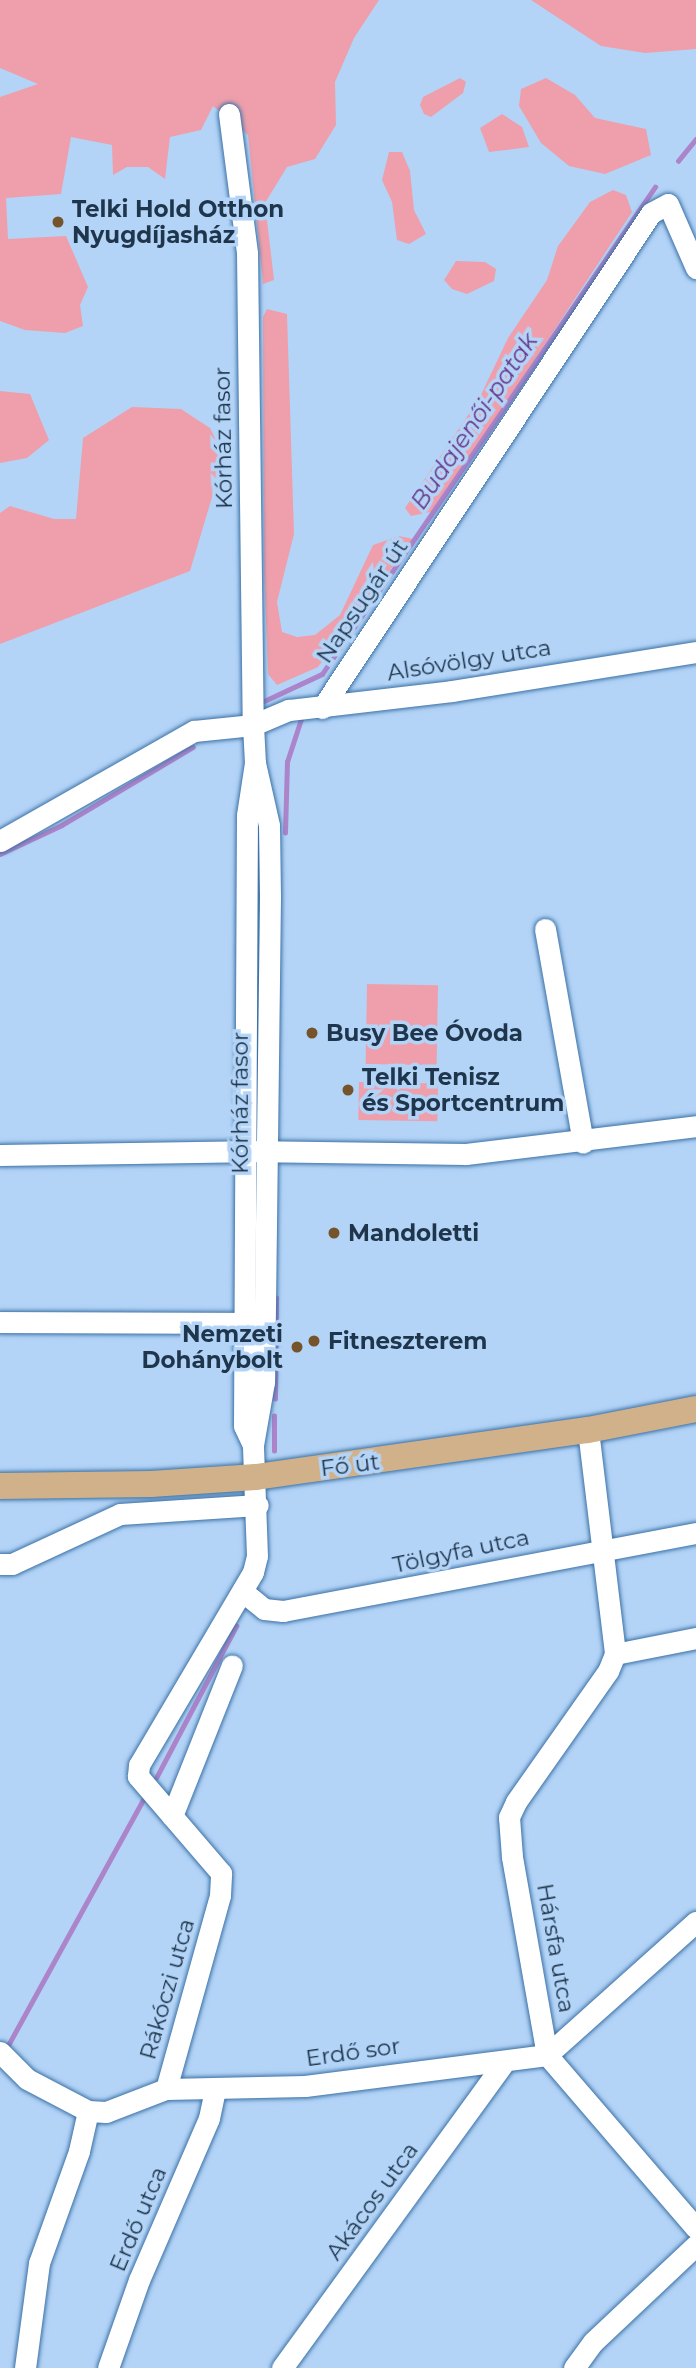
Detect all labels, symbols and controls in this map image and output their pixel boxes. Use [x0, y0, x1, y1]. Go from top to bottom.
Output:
place label: Telki Hold Otthon Nyugdíjasház [72, 195, 284, 249]
marker: Telki Hold Otthon Nyugdíjasház [50, 214, 66, 230]
water label: Budajenői-patak [404, 327, 544, 515]
street label: Kórház fasor [208, 367, 238, 509]
street label: Napsugár út [310, 534, 414, 668]
street label: Alsóvölgy utca [385, 633, 553, 687]
place label: Busy Bee Óvoda [326, 1019, 523, 1047]
marker: Busy Bee Óvoda [304, 1025, 320, 1041]
street label: Kórház fasor [226, 1032, 254, 1174]
place label: Telki Tenisz és Sportcentrum [362, 1063, 564, 1117]
marker: Telki Tenisz és Sportcentrum [340, 1082, 356, 1098]
place label: Mandoletti [348, 1219, 479, 1247]
marker: Mandoletti [326, 1225, 342, 1241]
place label: Nemzeti Dohánybolt [142, 1320, 283, 1374]
place label: Fitneszterem [328, 1327, 487, 1355]
marker: Fitneszterem [306, 1333, 322, 1349]
marker: Nemzeti Dohánybolt [289, 1339, 305, 1355]
street label: Fő út [319, 1448, 381, 1482]
street label: Tölgyfa utca [390, 1523, 532, 1579]
street label: Hársfa utca [531, 1881, 581, 2015]
street label: Rákóczi utca [134, 1915, 200, 2063]
street label: Erdő sor [304, 2032, 402, 2072]
street label: Akácos utca [320, 2137, 424, 2265]
street label: Erdő utca [104, 2162, 172, 2276]

